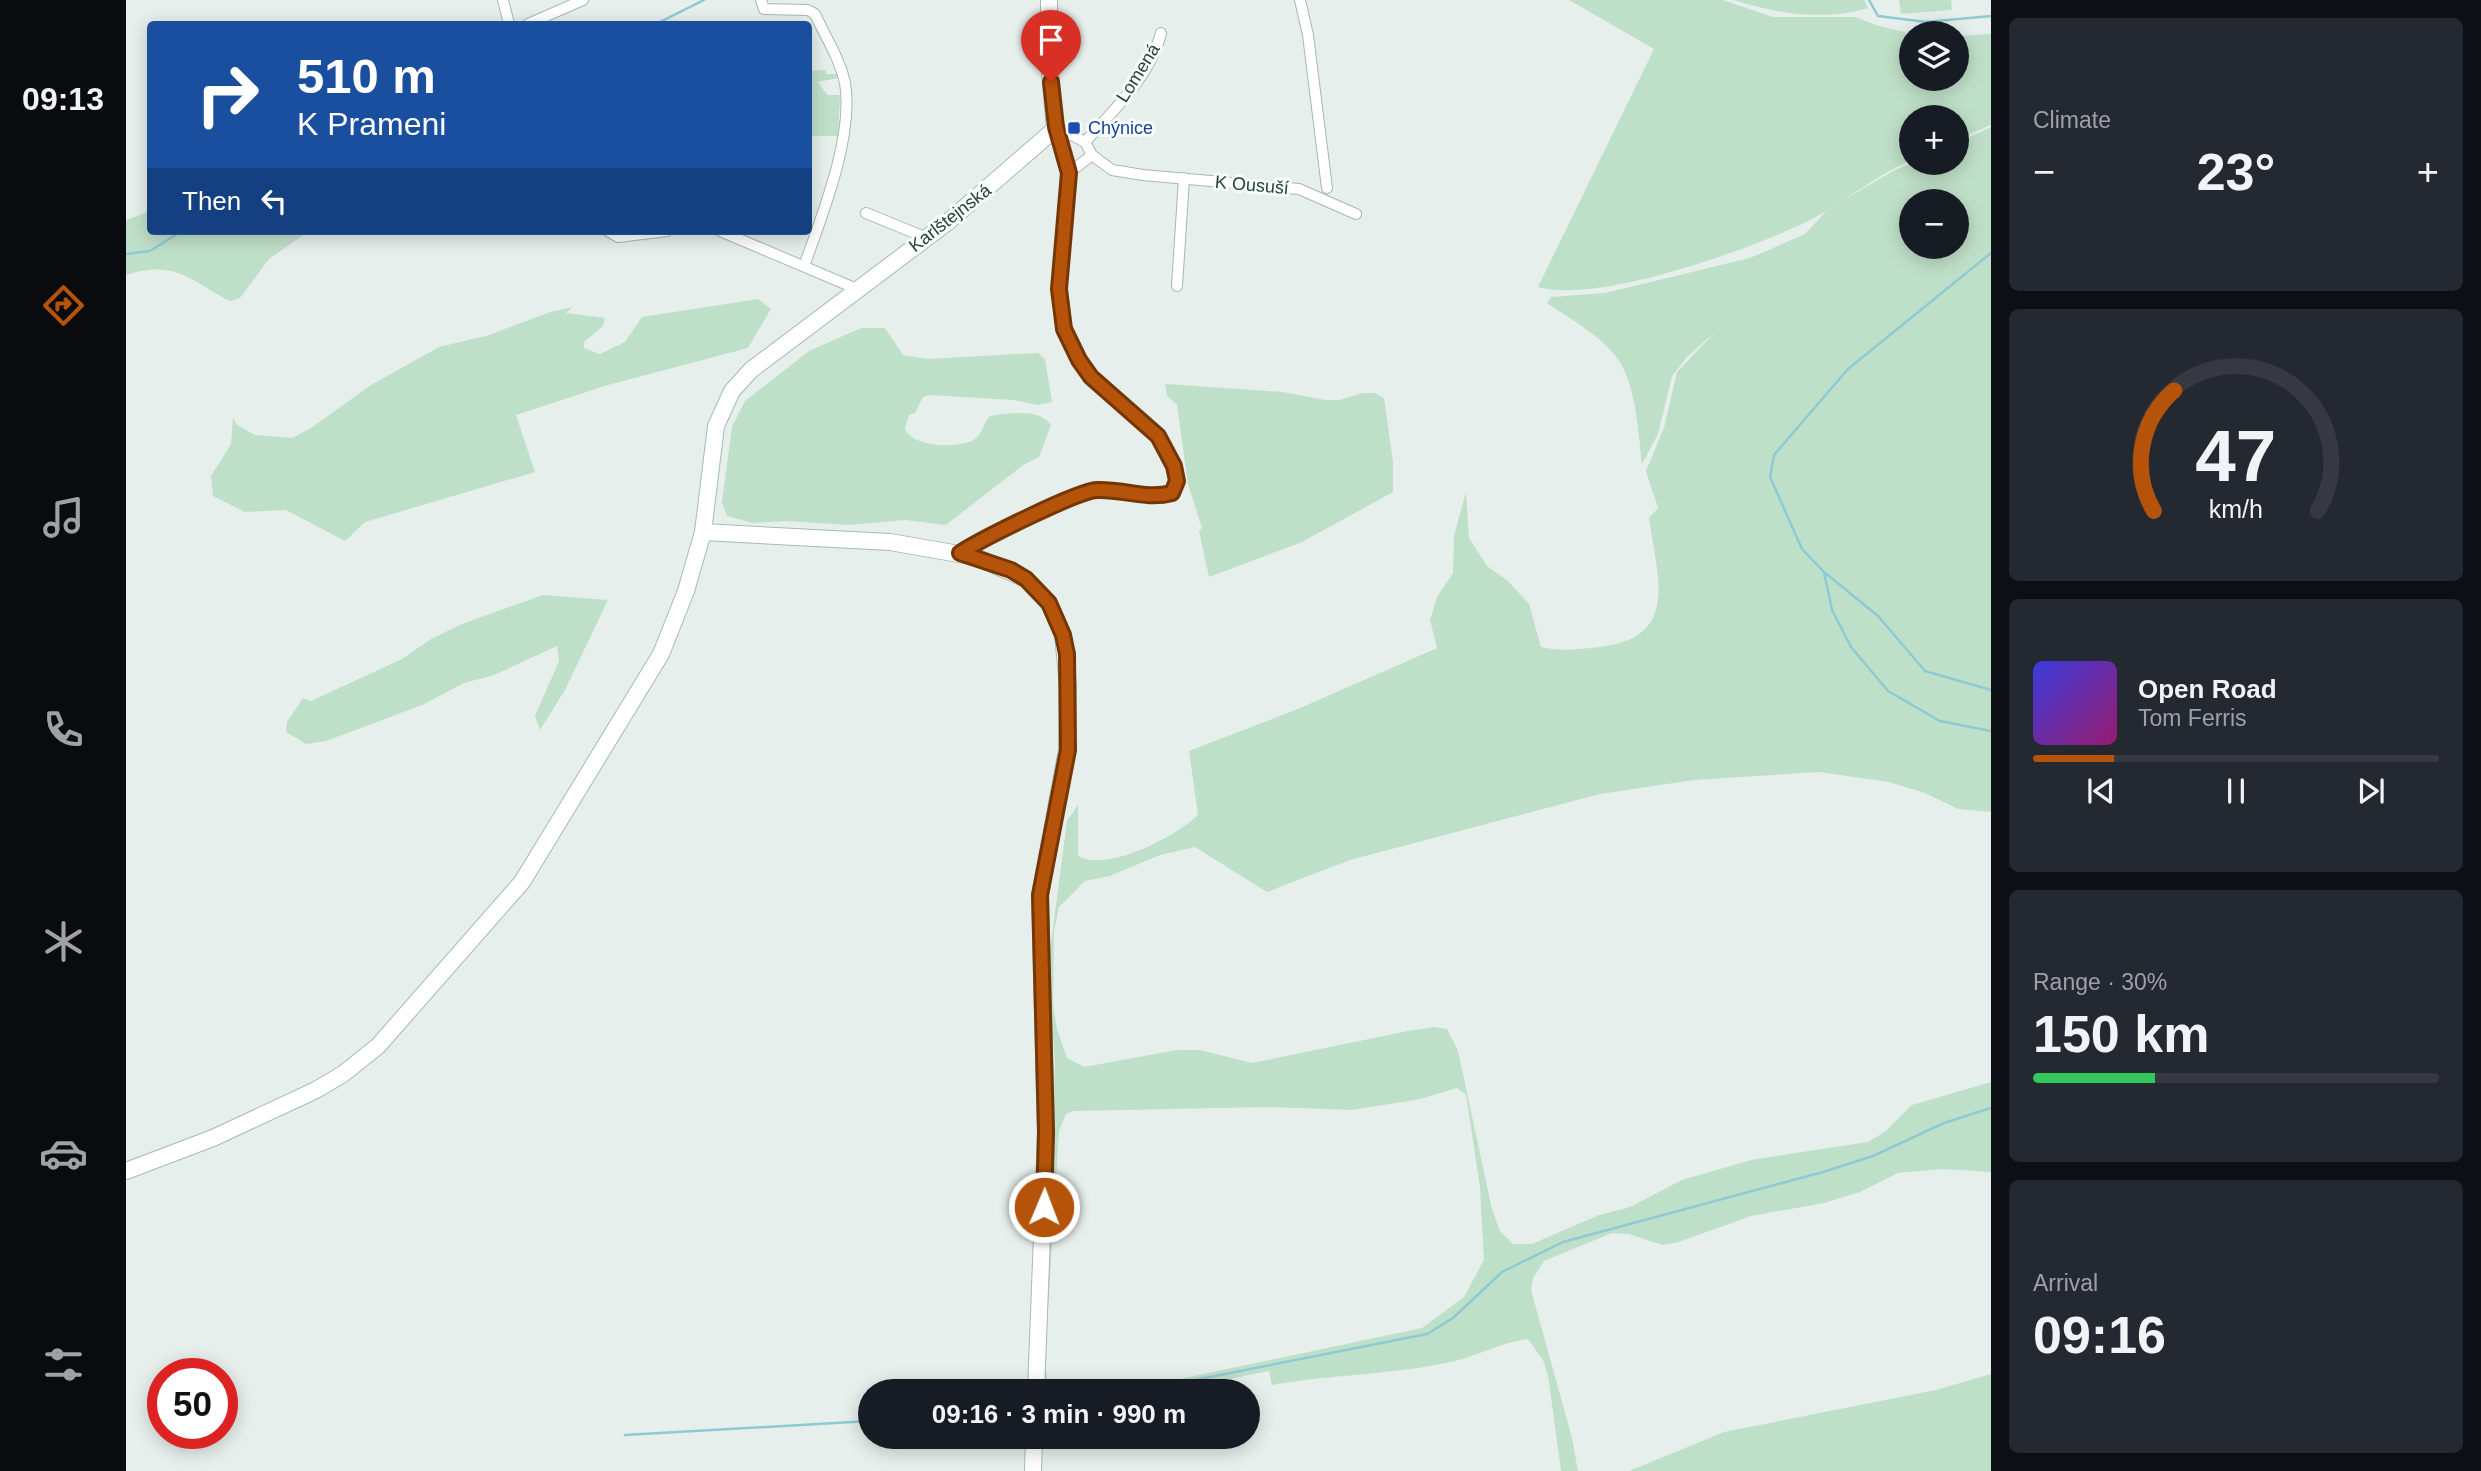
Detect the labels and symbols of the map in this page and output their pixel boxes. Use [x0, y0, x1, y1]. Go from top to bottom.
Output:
pin [1021, 10, 1081, 82]
street label: Lomená [1112, 39, 1164, 106]
place label: Chýnice [1088, 118, 1153, 138]
marker: Chýnice [1066, 120, 1082, 136]
street label: K Ousuší [1214, 172, 1290, 198]
street label: Karlštejnská [905, 179, 996, 256]
position arrow [1007, 1170, 1081, 1244]
speed limit sign: 50 [147, 1358, 238, 1449]

